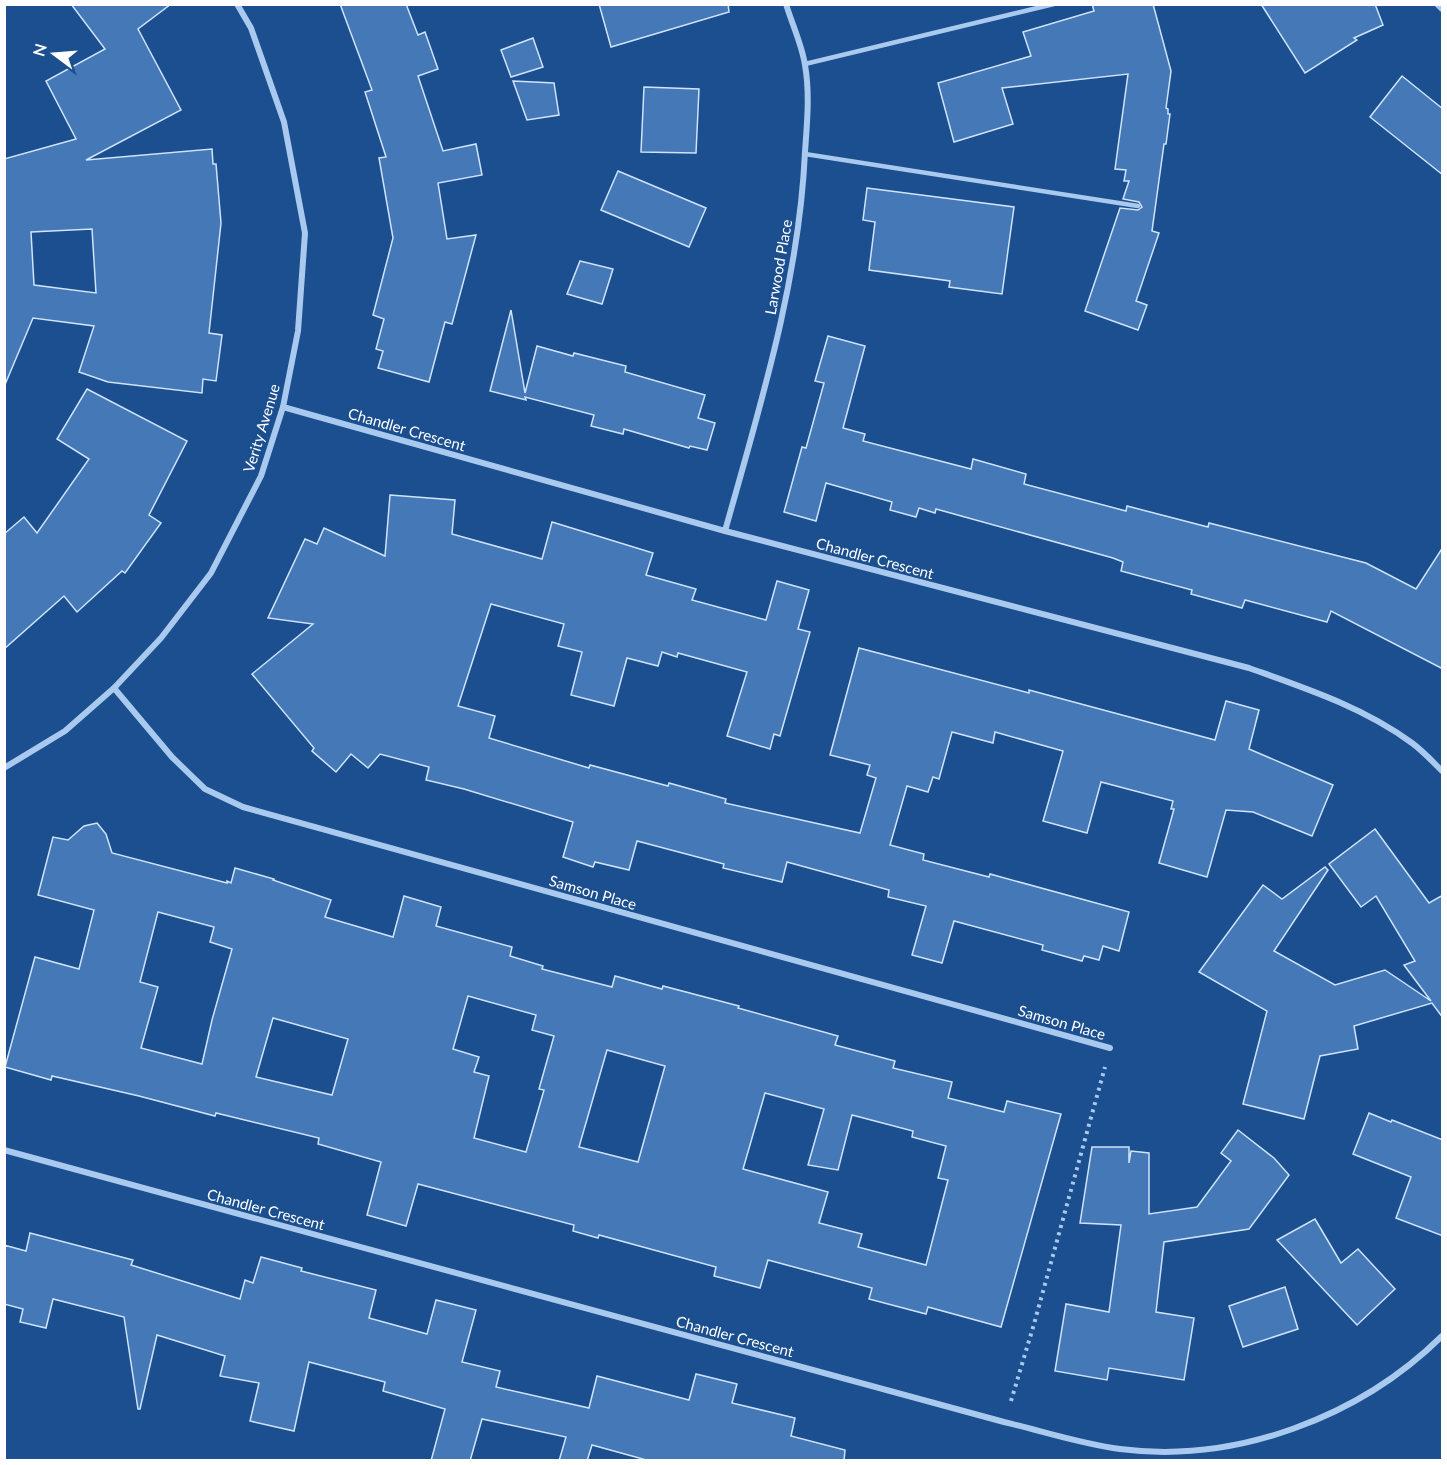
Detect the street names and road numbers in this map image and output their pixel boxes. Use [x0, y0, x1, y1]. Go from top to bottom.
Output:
street label: Larwood Place [761, 218, 795, 316]
street label: Verity Avenue [239, 381, 283, 475]
street label: Chandler Crescent [346, 404, 468, 455]
street label: Chandler Crescent [814, 534, 936, 583]
street label: Samson Place [547, 871, 639, 913]
street label: Samson Place [1016, 1001, 1108, 1043]
street label: Chandler Crescent [205, 1185, 327, 1234]
street label: Chandler Crescent [674, 1312, 796, 1361]

